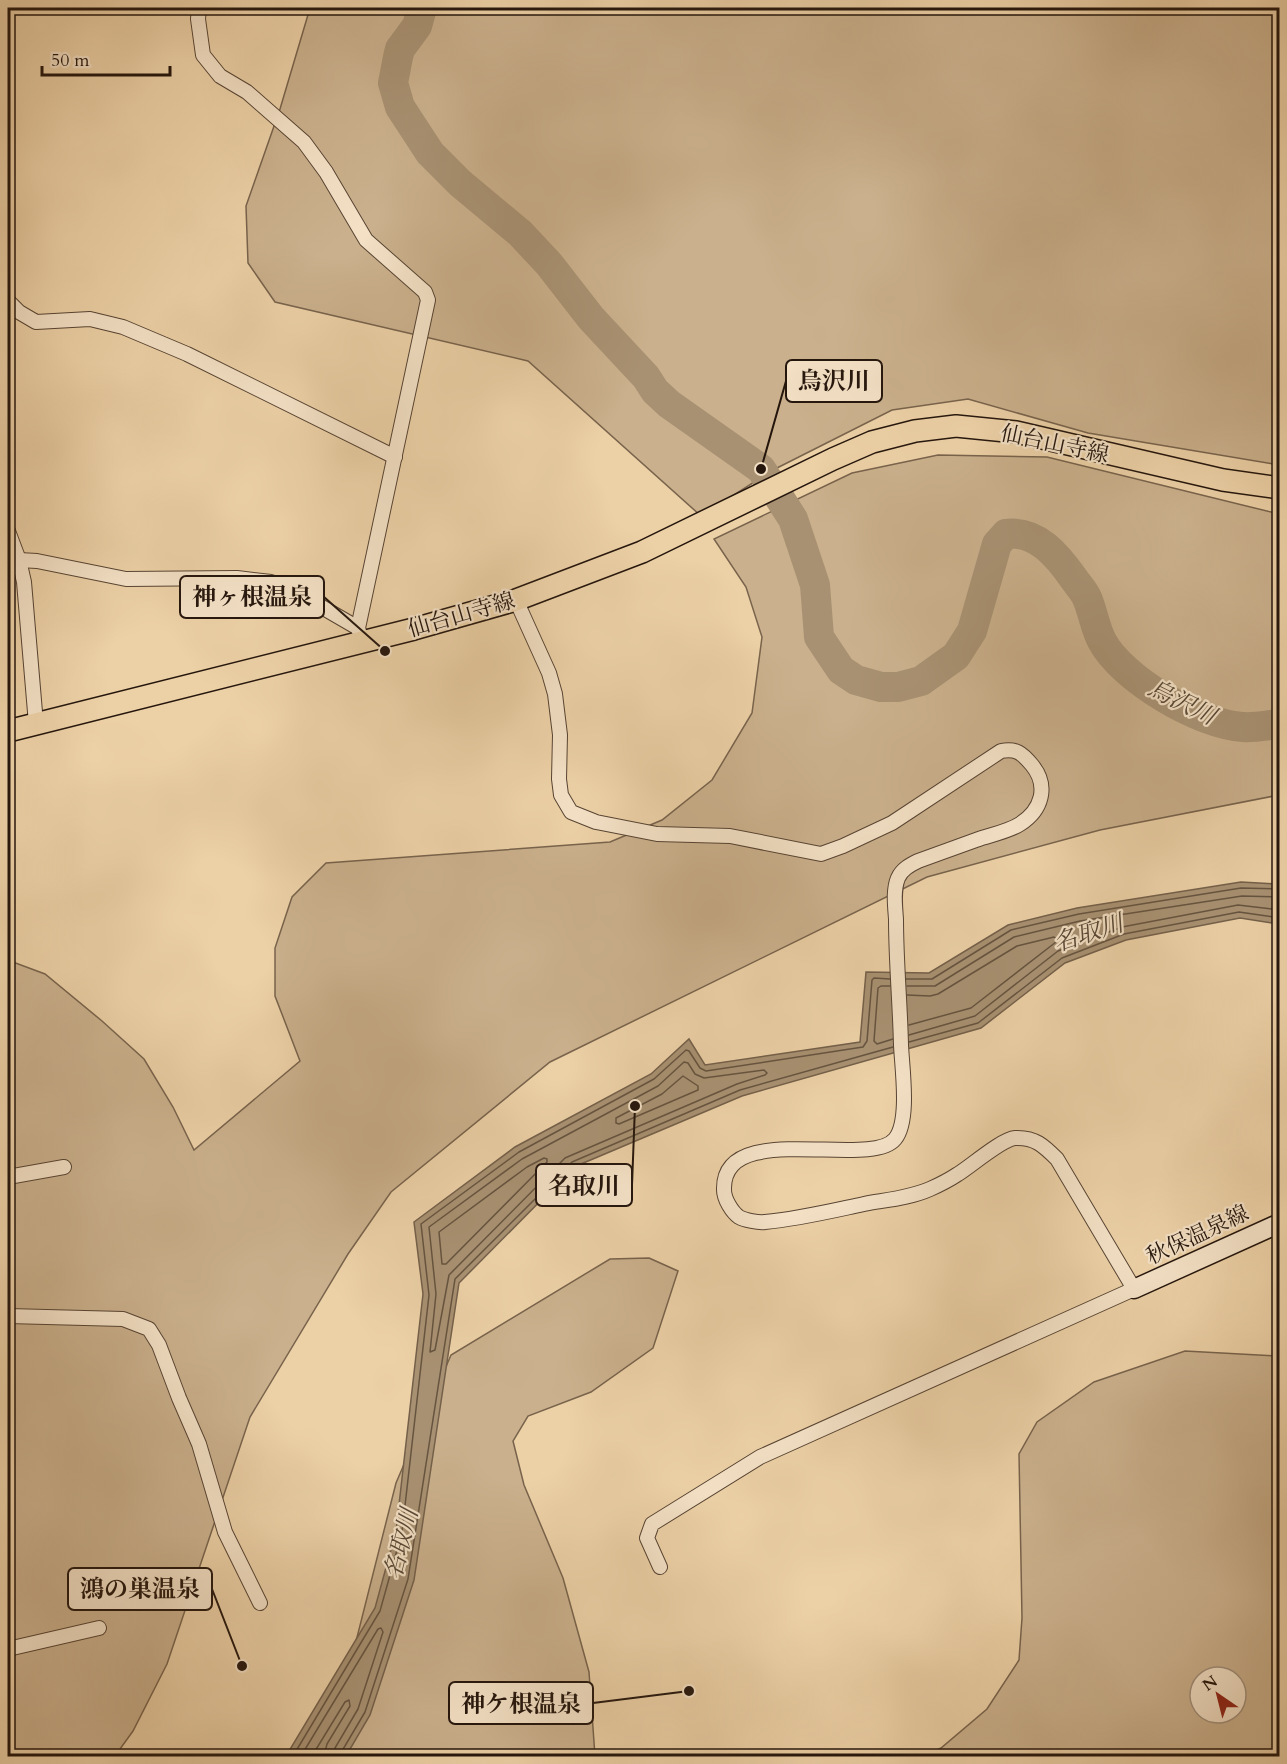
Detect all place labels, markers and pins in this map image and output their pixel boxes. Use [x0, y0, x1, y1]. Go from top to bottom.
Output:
callout: 烏沢川 [786, 360, 882, 402]
callout: 神ヶ根温泉 [180, 576, 324, 618]
callout: 名取川 [536, 1164, 632, 1206]
callout: 鴻の巣温泉 [68, 1568, 212, 1610]
callout: 神ケ根温泉 [449, 1682, 593, 1724]

